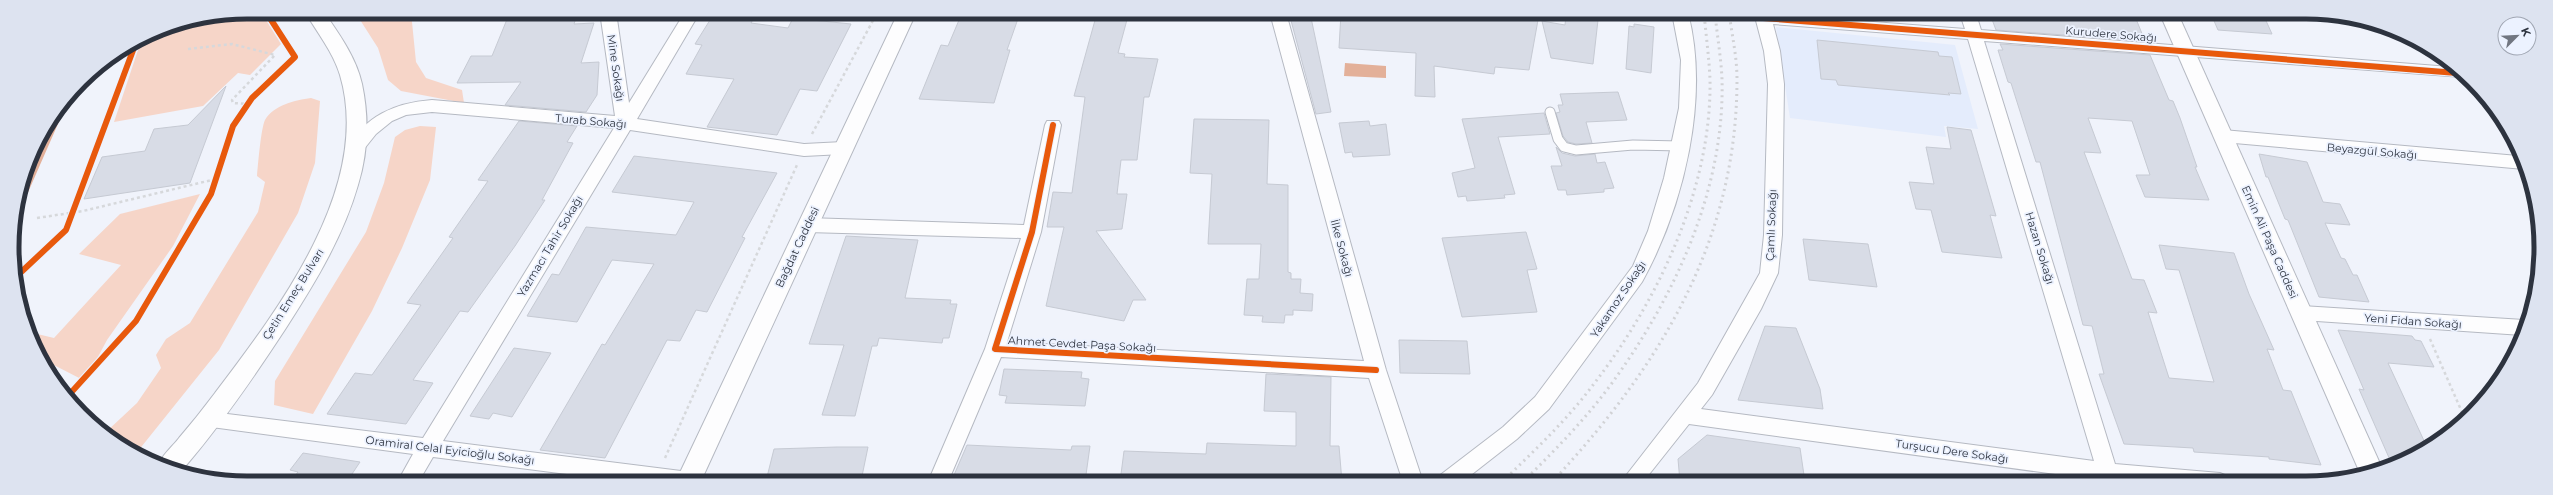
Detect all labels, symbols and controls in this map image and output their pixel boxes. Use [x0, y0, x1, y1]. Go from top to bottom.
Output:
north arrow [2497, 16, 2537, 56]
street label: Kurudere Sokağı [2065, 23, 2157, 45]
text: K [2518, 25, 2535, 39]
street label: Mine Sokağı [604, 34, 628, 102]
street label: Turab Sokağı [555, 111, 627, 131]
street label: Beyazgül Sokağı [2326, 140, 2418, 162]
street label: Emin Ali Paşa Caddesi [2239, 183, 2301, 301]
street label: Çamlı Sokağı [1763, 189, 1779, 261]
street label: Yazmacı Tahir Sokağı [514, 193, 586, 299]
street label: Bağdat Caddesi [772, 204, 822, 290]
street label: Hazan Sokağı [2022, 210, 2058, 286]
street label: İlke Sokağı [1328, 218, 1356, 278]
street label: Çetin Emeç Bulvarı [259, 246, 327, 342]
street label: Yakamoz Sokağı [1587, 258, 1649, 340]
street label: Yeni Fidan Sokağı [2364, 311, 2462, 331]
street label: Ahmet Cevdet Paşa Sokağı [1008, 333, 1156, 355]
street label: Oramiral Celal Eyicioğlu Sokağı [365, 433, 535, 467]
street label: Turşucu Dere Sokağı [1895, 436, 2009, 466]

